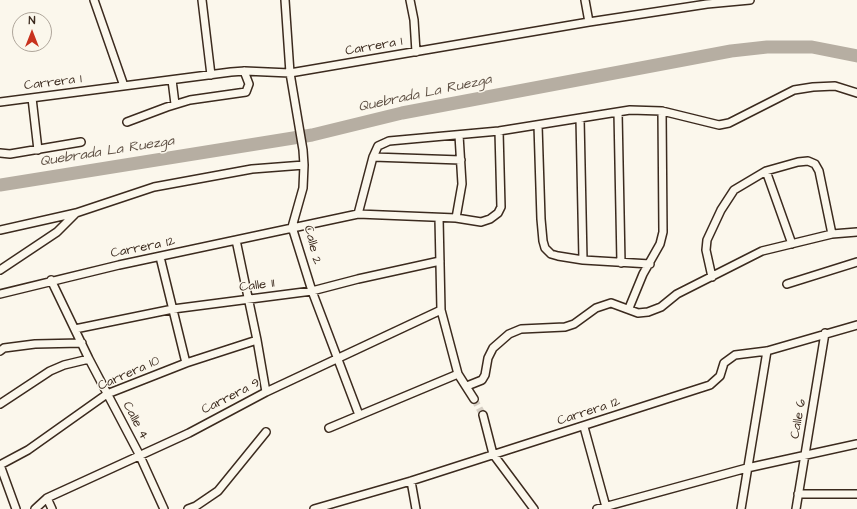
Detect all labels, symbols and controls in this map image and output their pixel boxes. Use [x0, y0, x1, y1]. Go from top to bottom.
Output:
north arrow [12, 12, 52, 52]
text: N [29, 13, 35, 28]
street label: Carrera 1 [344, 34, 404, 60]
street label: Carrera 1 [23, 72, 83, 94]
water label: Quebrada La Ruezga [357, 72, 493, 116]
water label: Quebrada La Ruezga [39, 133, 175, 171]
street label: Calle 2 [300, 224, 324, 266]
street label: Carrera 12 [109, 234, 177, 262]
street label: Calle 11 [238, 276, 276, 296]
street label: Carrera 10 [96, 353, 162, 395]
street label: Carrera 9 [199, 376, 263, 418]
street label: Carrera 12 [556, 394, 622, 430]
street label: Calle 6 [788, 398, 810, 440]
street label: Calle 4 [118, 399, 152, 443]

